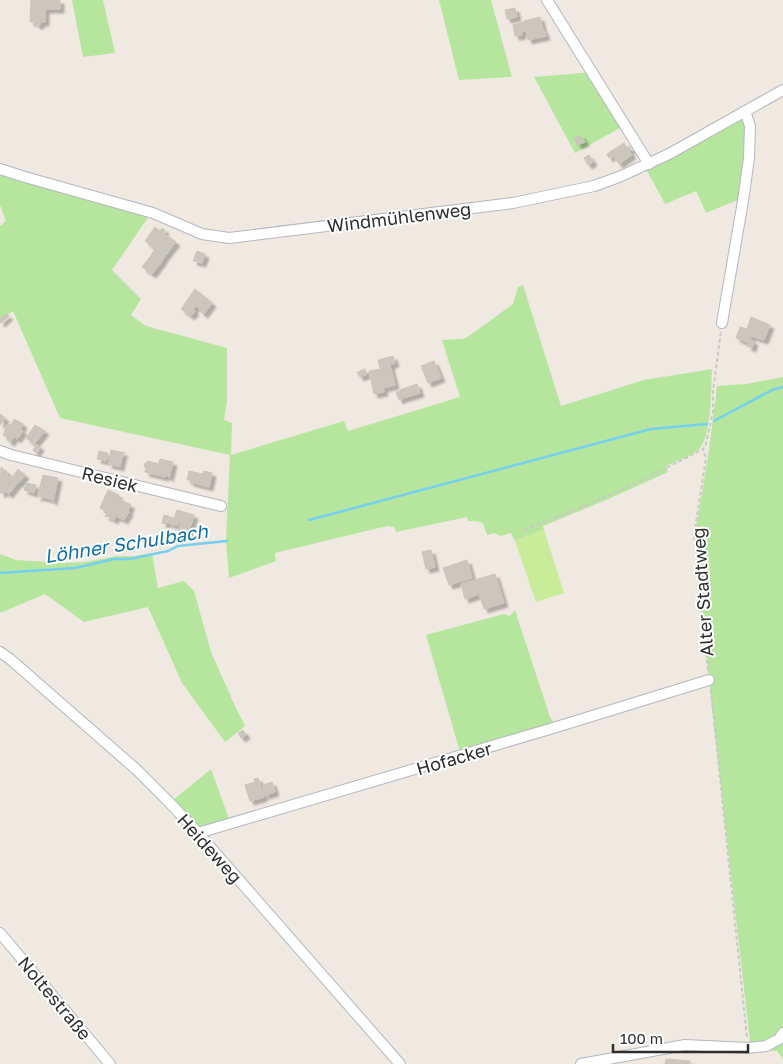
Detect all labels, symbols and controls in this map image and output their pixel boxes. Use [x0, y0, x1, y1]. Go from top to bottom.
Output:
street label: Windmühlenweg [326, 197, 472, 237]
street label: Resiek [79, 461, 141, 497]
water label: Löhner Schulbach [43, 519, 210, 567]
street label: Alter Stadtweg [687, 527, 717, 657]
street label: Hofacker [414, 737, 494, 779]
street label: Heideweg [173, 809, 247, 887]
street label: Noltestraße [14, 952, 96, 1044]
scale bar [613, 1022, 748, 1054]
text: 100 m [620, 1029, 663, 1047]

